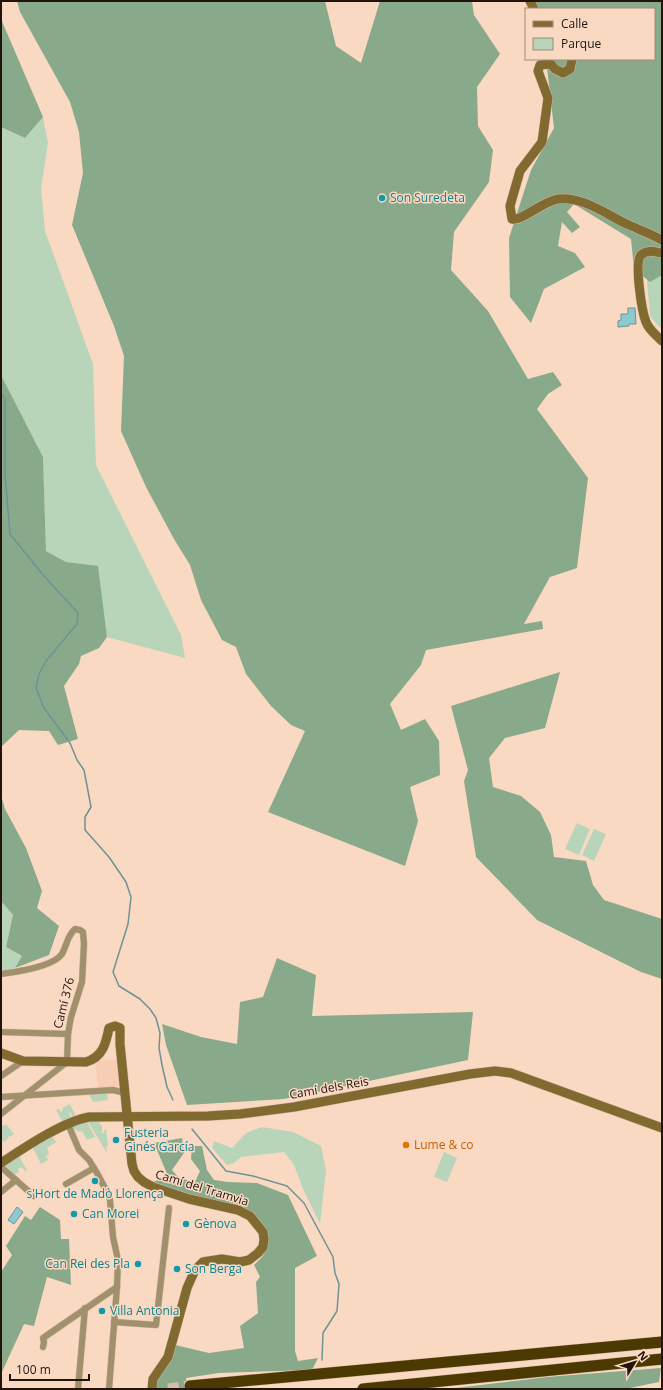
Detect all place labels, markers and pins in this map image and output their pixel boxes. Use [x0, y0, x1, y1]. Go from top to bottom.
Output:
place label: Son Suredeta [390, 189, 465, 206]
marker: Son Suredeta [377, 193, 387, 203]
place label: Fusteria Ginés García [124, 1124, 194, 1155]
marker: Fusteria Ginés García [111, 1135, 121, 1145]
place label: Lume & co [414, 1136, 473, 1153]
marker: Lume & co [401, 1140, 411, 1150]
marker: s'Hort de Madò Llorença [90, 1176, 100, 1186]
place label: s'Hort de Madò Llorença [27, 1185, 163, 1202]
place label: Can Morei [82, 1205, 139, 1222]
marker: Can Morei [69, 1209, 79, 1219]
place label: Gènova [194, 1215, 237, 1232]
marker: Gènova [181, 1219, 191, 1229]
place label: Can Rei des Pla [45, 1255, 130, 1272]
marker: Can Rei des Pla [133, 1259, 143, 1269]
place label: Son Berga [185, 1260, 242, 1277]
marker: Son Berga [172, 1264, 182, 1274]
place label: Villa Antonia [110, 1302, 180, 1319]
marker: Villa Antonia [97, 1306, 107, 1316]

